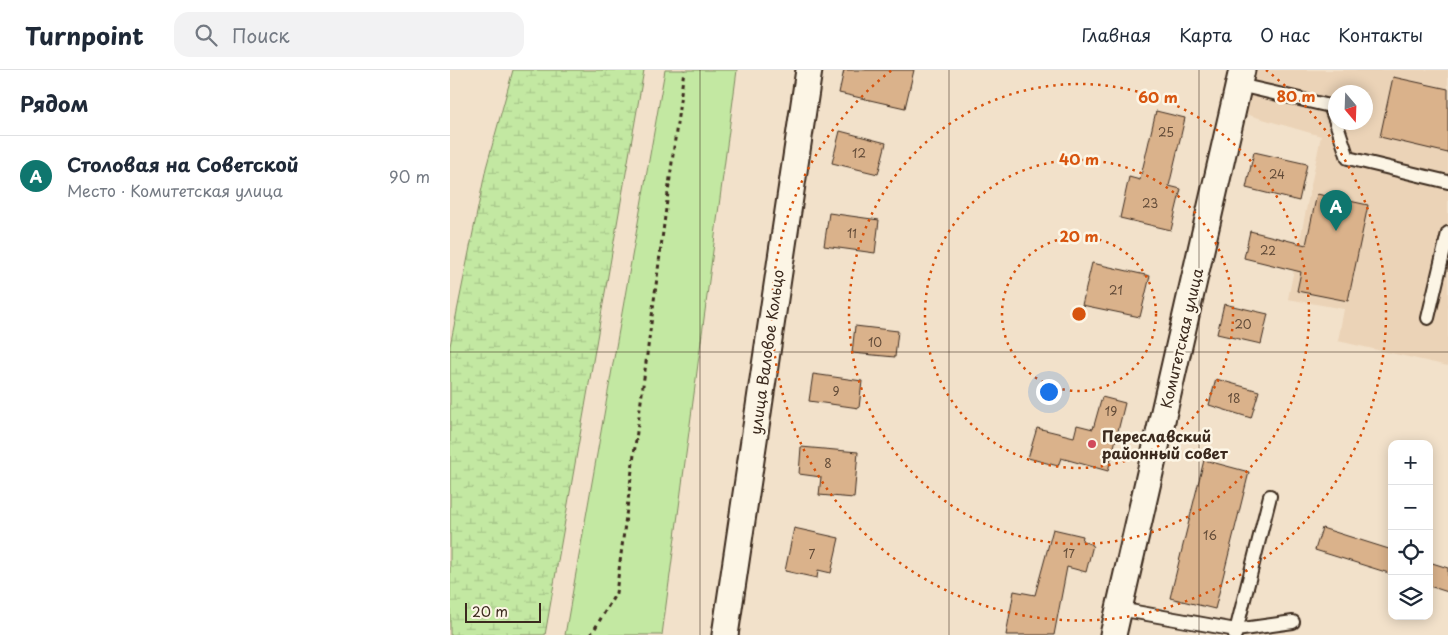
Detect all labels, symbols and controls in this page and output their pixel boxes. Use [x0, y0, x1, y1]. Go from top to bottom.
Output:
search box [174, 12, 524, 57]
text: Turnpoint [25, 17, 144, 53]
icon: search [192, 21, 220, 49]
text: Поиск [232, 21, 290, 49]
text: Главная [1082, 21, 1151, 48]
text: Карта [1179, 21, 1232, 48]
text: О нас [1260, 21, 1310, 48]
text: Контакты [1338, 21, 1423, 48]
text: 80 m [1276, 84, 1316, 107]
text: 60 m [1138, 85, 1178, 108]
north arrow [1328, 85, 1373, 130]
text: Рядом [20, 87, 88, 119]
house number: 25 [1158, 123, 1174, 141]
house number: 12 [852, 144, 866, 162]
text: 40 m [1059, 147, 1099, 170]
text: Столовая на Советской [67, 150, 299, 178]
text: A [30, 164, 42, 188]
text: 90 m [389, 164, 430, 188]
house number: 24 [1269, 165, 1285, 183]
text: Место · Комитетская улица [67, 178, 283, 202]
pin: A [1320, 190, 1352, 231]
house number: 23 [1142, 194, 1158, 212]
house number: 11 [847, 224, 857, 242]
text: 20 m [1060, 224, 1098, 247]
house number: 22 [1260, 241, 1276, 259]
street label: Комитетская улица [1154, 265, 1208, 410]
street label: улица Валовое Кольцо [743, 268, 789, 436]
house number: 21 [1109, 281, 1123, 299]
centre of rings [1070, 305, 1088, 323]
house number: 20 [1234, 315, 1252, 333]
house number: 10 [868, 333, 882, 351]
your location [1036, 379, 1062, 405]
house number: 9 [832, 382, 840, 400]
house number: 18 [1228, 389, 1240, 407]
house number: 19 [1105, 402, 1117, 420]
place label: Переславский районный совет [1102, 424, 1229, 464]
marker: Переславский районный совет [1086, 438, 1098, 450]
map controls [1388, 440, 1433, 620]
button: + [1388, 440, 1433, 485]
house number: 8 [824, 454, 832, 472]
button: − [1388, 485, 1433, 530]
house number: 16 [1203, 526, 1217, 544]
button: locate [1388, 530, 1433, 575]
house number: 17 [1063, 544, 1075, 562]
house number: 7 [809, 545, 816, 563]
button: layers [1388, 575, 1433, 620]
scale bar [465, 600, 541, 623]
text: 20 m [472, 601, 508, 622]

